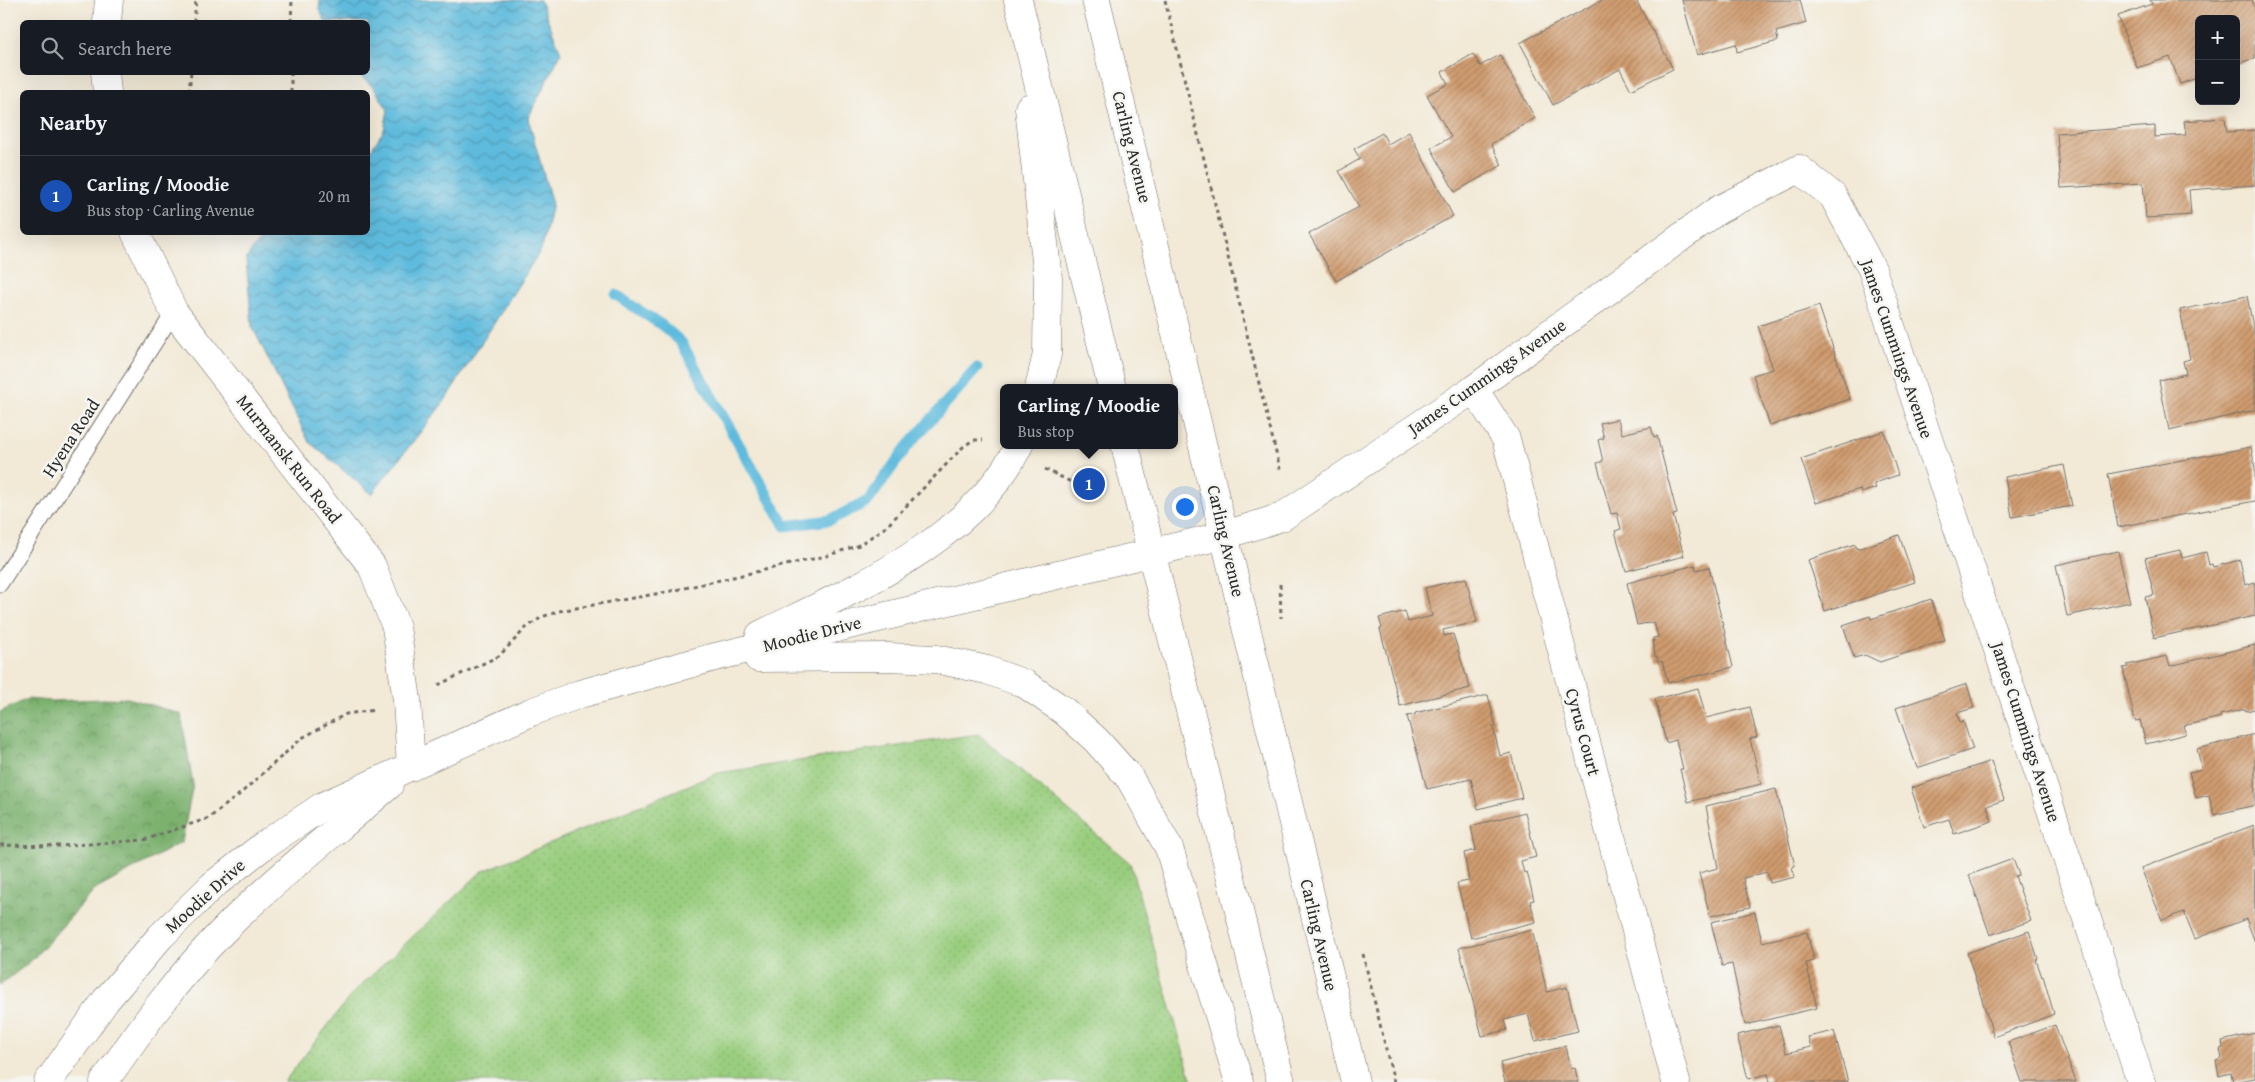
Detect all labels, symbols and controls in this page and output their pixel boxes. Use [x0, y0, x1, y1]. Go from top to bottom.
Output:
map controls [2195, 15, 2240, 105]
button: + [2195, 15, 2240, 60]
search box [20, 20, 370, 75]
icon: search [38, 34, 66, 62]
text: Search here [78, 34, 172, 62]
button: − [2195, 60, 2240, 105]
street label: Carling Avenue [1106, 88, 1159, 206]
text: Nearby [40, 107, 107, 138]
text: Carling / Moodie [87, 170, 229, 198]
text: 1 [52, 184, 60, 208]
text: 20 m [318, 184, 350, 208]
text: Bus stop · Carling Avenue [87, 198, 255, 222]
street label: James Cummings Avenue [1853, 254, 1941, 442]
street label: James Cummings Avenue [1400, 312, 1571, 443]
popup [1000, 384, 1178, 449]
street label: Murmansk Run Road [230, 388, 349, 529]
text: Carling / Moodie [1018, 391, 1160, 419]
street label: Hyena Road [35, 393, 106, 483]
text: Bus stop [1018, 419, 1074, 443]
pin: 1 [1073, 465, 1105, 503]
street label: Carling Avenue [1200, 482, 1252, 600]
your location [1172, 494, 1198, 520]
street label: Moodie Drive [760, 608, 864, 659]
street label: James Cummings Avenue [1984, 636, 2068, 825]
street label: Cyrus Court [1559, 685, 1608, 779]
street label: Moodie Drive [158, 852, 251, 939]
street label: Carling Avenue [1293, 876, 1345, 994]

